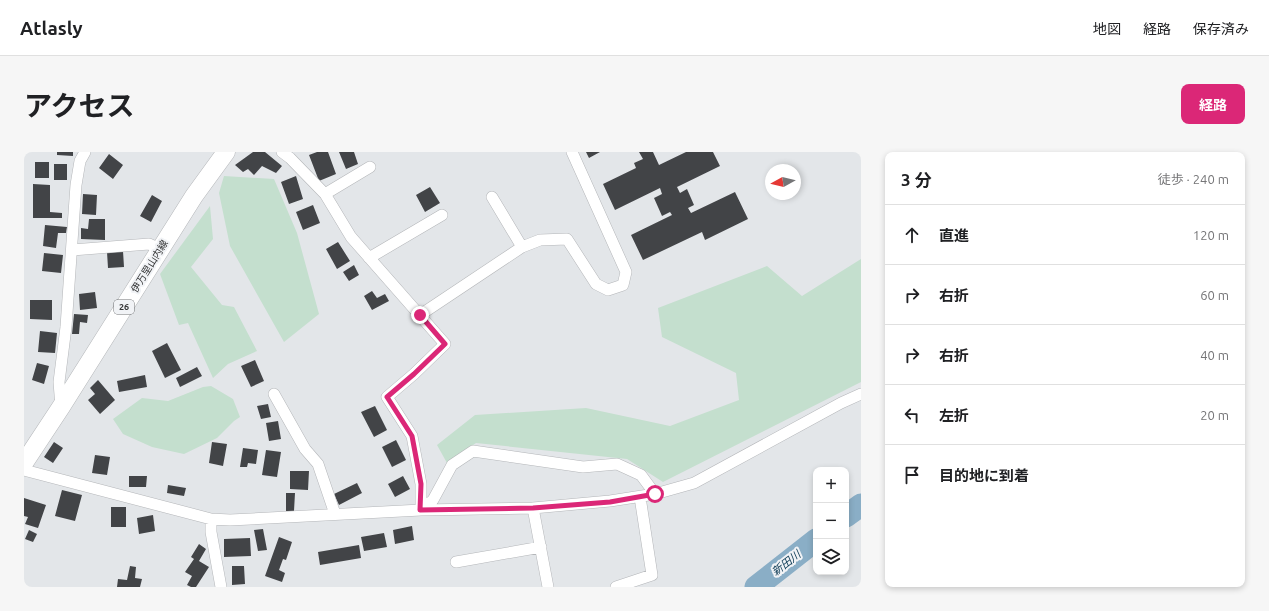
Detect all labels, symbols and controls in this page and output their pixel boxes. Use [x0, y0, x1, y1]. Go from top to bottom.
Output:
text: Atlasly [20, 17, 83, 39]
text: 地図 [1093, 21, 1121, 37]
text: 経路 [1143, 21, 1171, 37]
text: 保存済み [1193, 21, 1249, 37]
button: 経路 [1181, 84, 1245, 124]
text: アクセス [24, 90, 135, 121]
north arrow [765, 164, 801, 200]
text: 3 分 [901, 170, 932, 189]
text: 徒歩 · 240 m [1158, 172, 1229, 186]
icon: ahead [901, 224, 923, 246]
text: 直進 [939, 227, 969, 244]
text: 120 m [1193, 228, 1229, 242]
street label: 伊万里山内線 [129, 238, 170, 295]
icon: right [901, 284, 923, 306]
text: 右折 [939, 287, 969, 304]
text: 60 m [1200, 288, 1229, 302]
road number: 26 [114, 300, 134, 314]
route end [411, 306, 429, 324]
icon: right [901, 344, 923, 366]
text: 右折 [939, 347, 969, 364]
text: 40 m [1200, 348, 1229, 362]
icon: left [901, 404, 923, 426]
text: 左折 [939, 407, 969, 424]
text: 20 m [1200, 408, 1229, 422]
icon: arrive [901, 464, 923, 486]
map controls [813, 467, 849, 575]
button: + [813, 467, 849, 503]
text: 目的地に到着 [939, 467, 1029, 484]
route start [646, 485, 664, 503]
button: − [813, 503, 849, 539]
button: layers [813, 539, 849, 575]
water label: 新田川 [769, 547, 803, 578]

